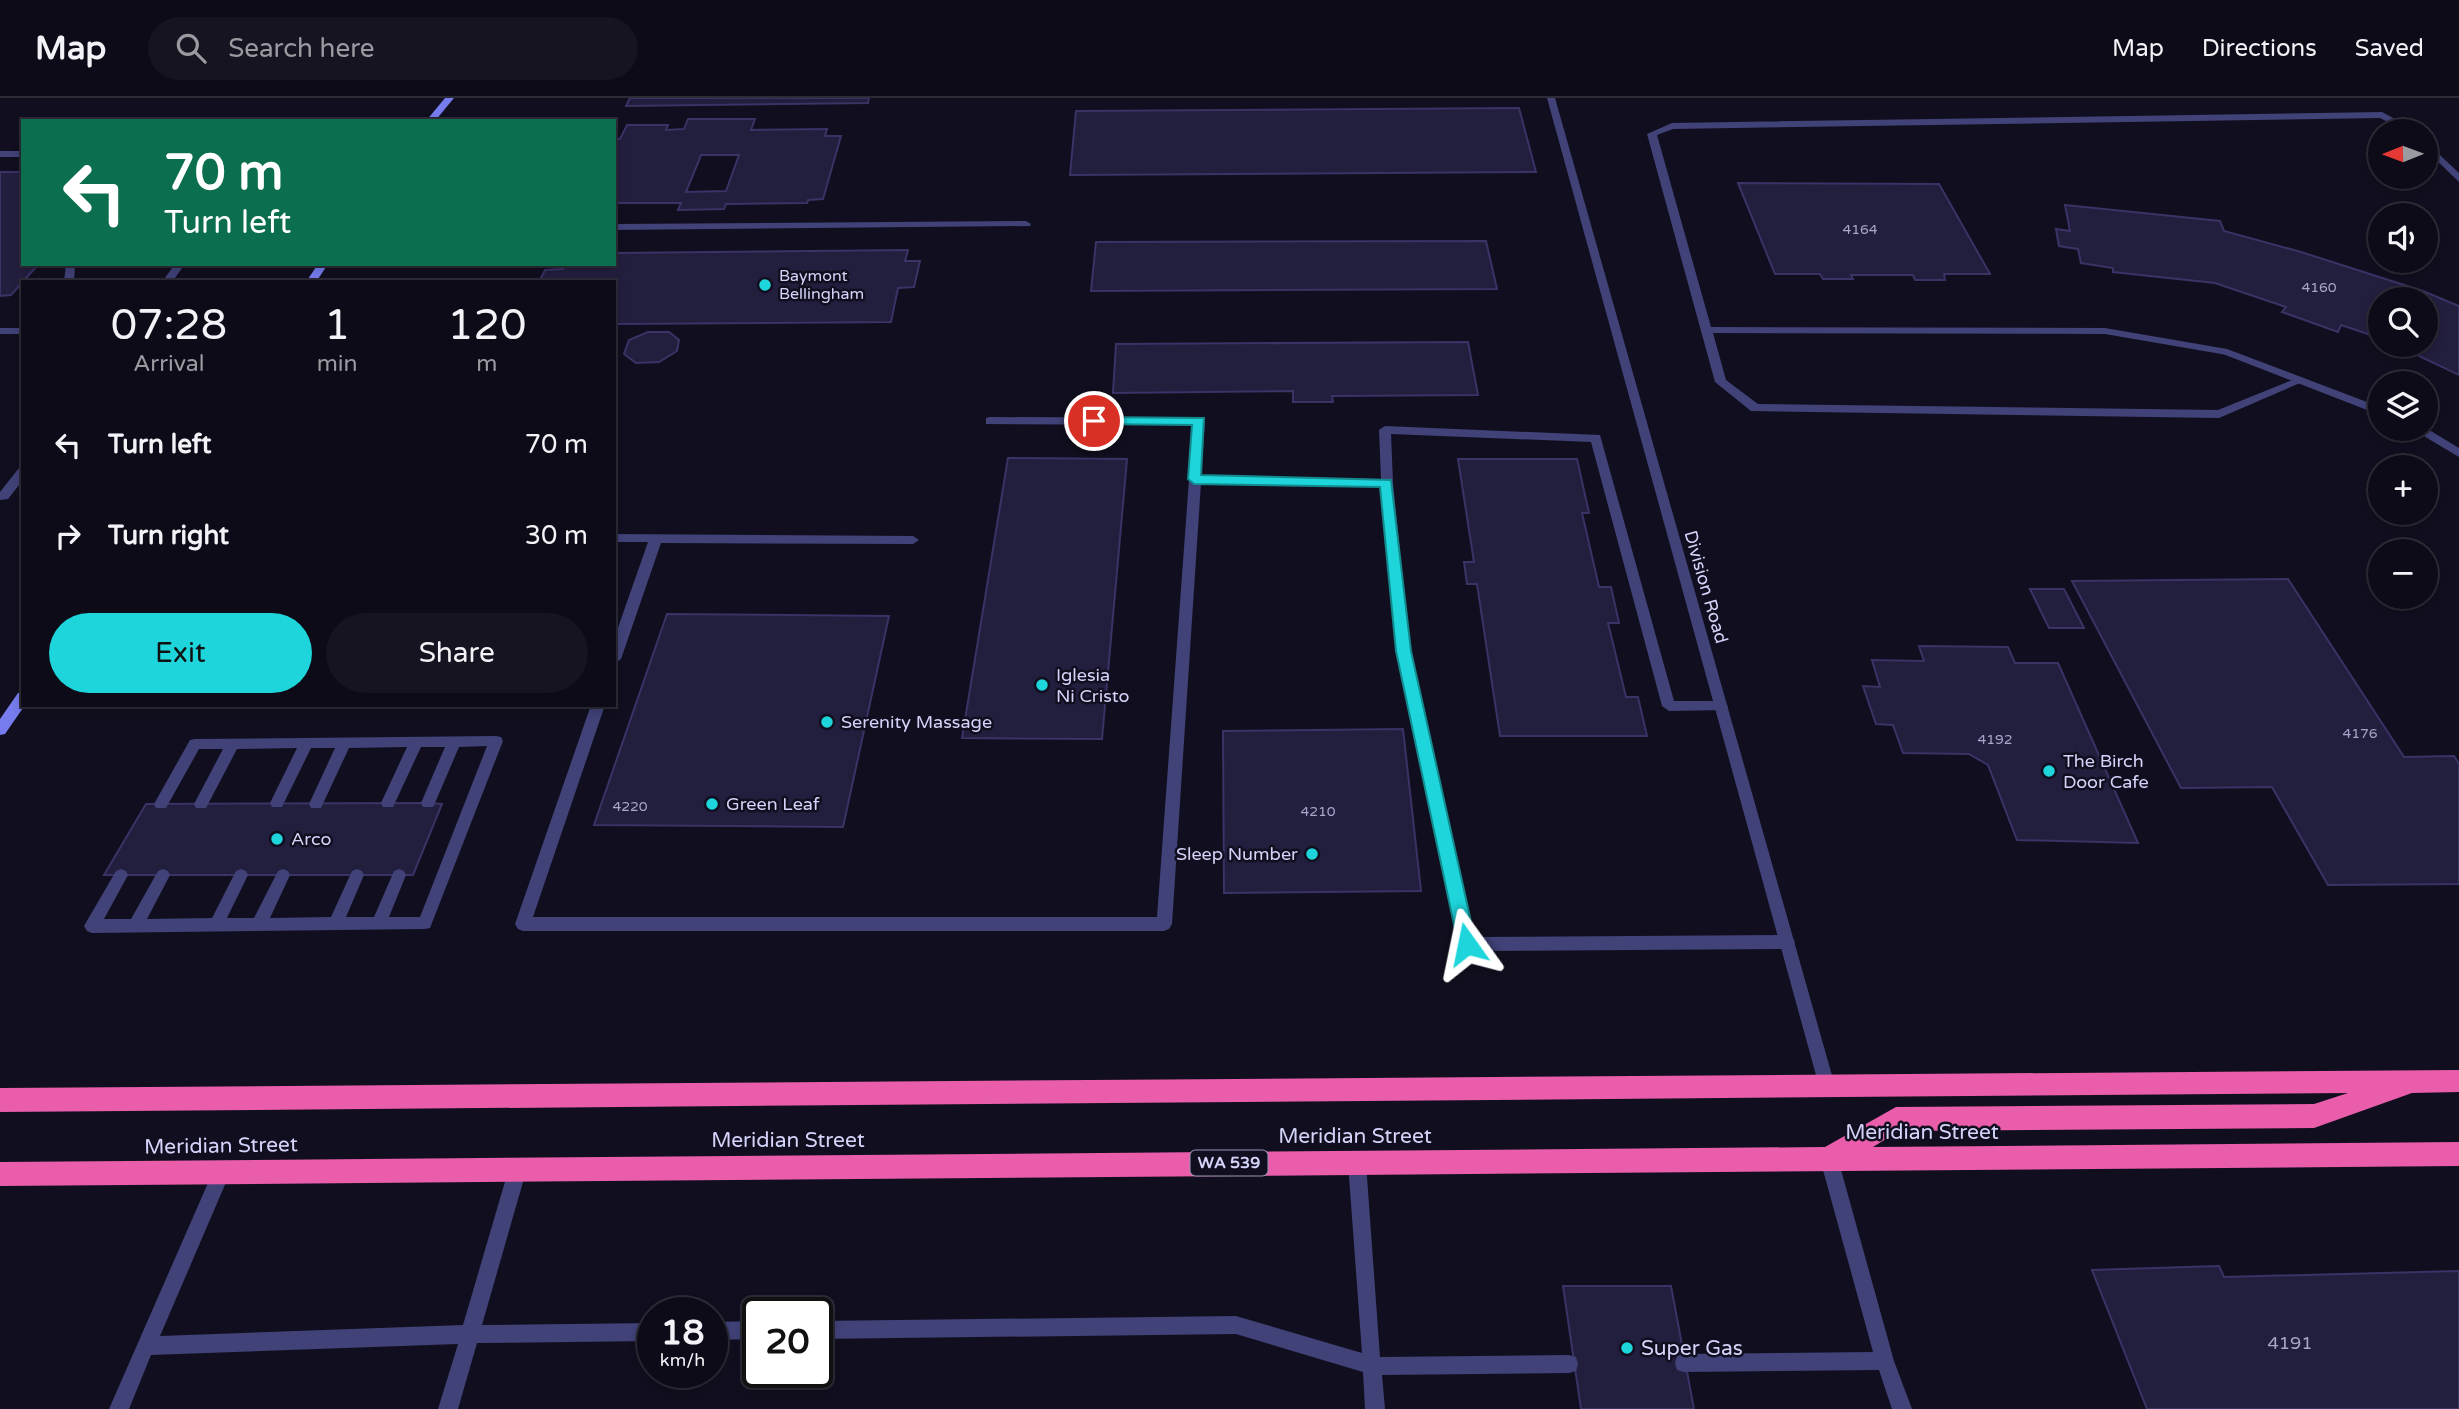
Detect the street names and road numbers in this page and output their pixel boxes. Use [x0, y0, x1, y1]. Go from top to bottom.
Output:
street label: Division Road [1679, 528, 1733, 646]
street label: Meridian Street [1845, 1120, 1999, 1145]
street label: Meridian Street [1278, 1124, 1432, 1149]
street label: Meridian Street [711, 1128, 865, 1153]
street label: Meridian Street [144, 1132, 298, 1160]
road number: WA 539 [1190, 1150, 1268, 1176]

